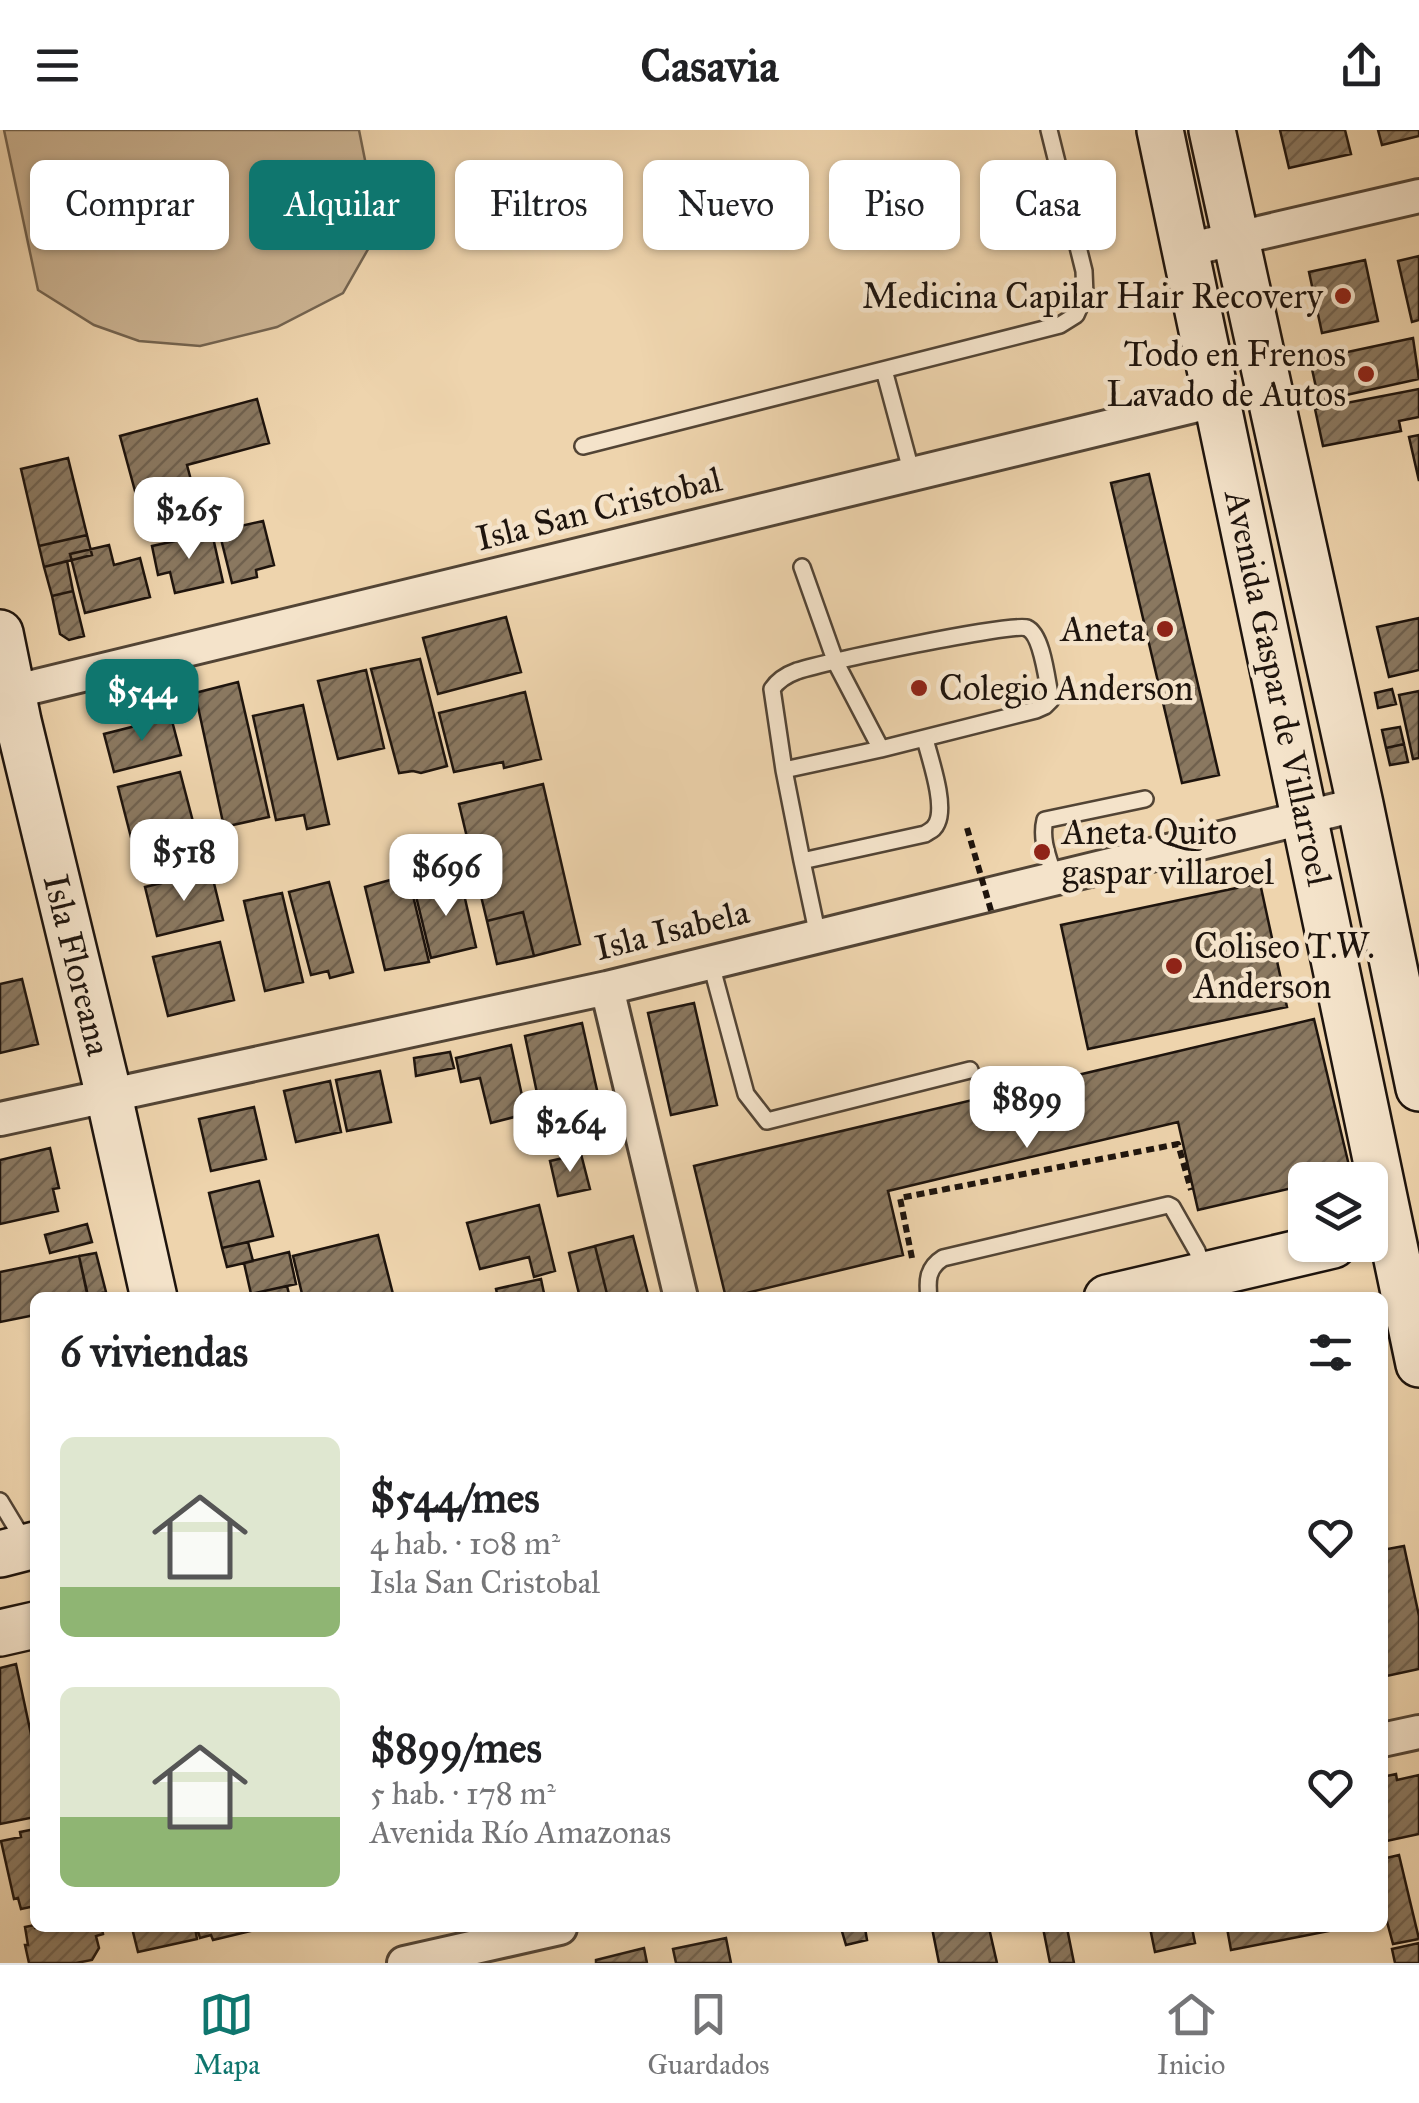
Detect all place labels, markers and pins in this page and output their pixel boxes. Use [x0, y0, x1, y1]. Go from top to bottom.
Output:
place label: Medicina Capilar Hair Recovery [862, 275, 1324, 318]
marker: Medicina Capilar Hair Recovery [1332, 285, 1354, 307]
place label: Todo en Frenos Lavado de Autos [1107, 333, 1346, 416]
marker: Todo en Frenos Lavado de Autos [1355, 363, 1377, 385]
pin: $265 [130, 477, 248, 562]
place label: Aneta [1059, 608, 1145, 651]
marker: Aneta [1154, 618, 1176, 640]
pin: $544 [83, 659, 201, 744]
place label: Colegio Anderson [939, 667, 1193, 710]
marker: Colegio Anderson [908, 677, 930, 699]
place label: Aneta Quito gaspar villaroel [1060, 811, 1275, 894]
pin: $518 [125, 819, 243, 904]
pin: $696 [387, 834, 505, 919]
marker: Aneta Quito gaspar villaroel [1031, 841, 1053, 863]
place label: Coliseo T.W. Anderson [1192, 925, 1375, 1008]
marker: Coliseo T.W. Anderson [1163, 955, 1185, 977]
pin: $899 [968, 1066, 1086, 1151]
pin: $264 [511, 1090, 629, 1175]

